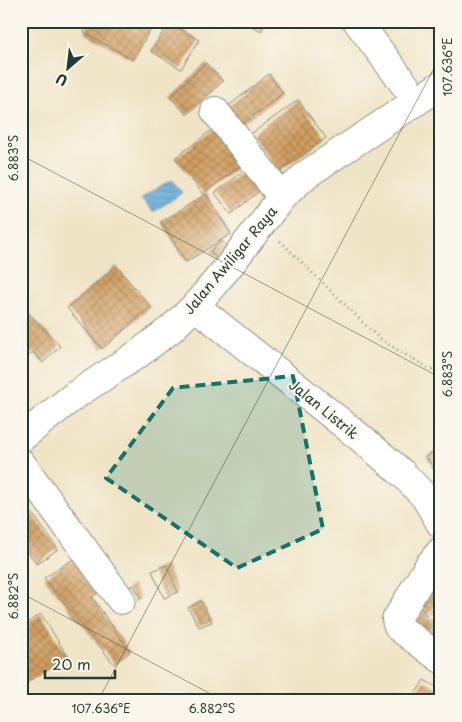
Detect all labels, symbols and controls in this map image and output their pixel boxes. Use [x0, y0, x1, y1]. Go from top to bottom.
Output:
text: 107.636°E [438, 37, 456, 97]
north arrow [42, 42, 92, 92]
text: U [52, 68, 71, 92]
text: 6.883°S [4, 135, 22, 181]
street label: Jalan Awiligar Raya [178, 201, 282, 319]
text: 6.883°S [438, 351, 456, 397]
street label: Jalan Listrik [284, 374, 364, 444]
text: 6.882°S [4, 573, 22, 619]
scale bar [45, 647, 115, 679]
text: 20 m [52, 652, 91, 675]
text: 107.636°E [71, 699, 131, 717]
text: 6.882°S [189, 699, 235, 717]

